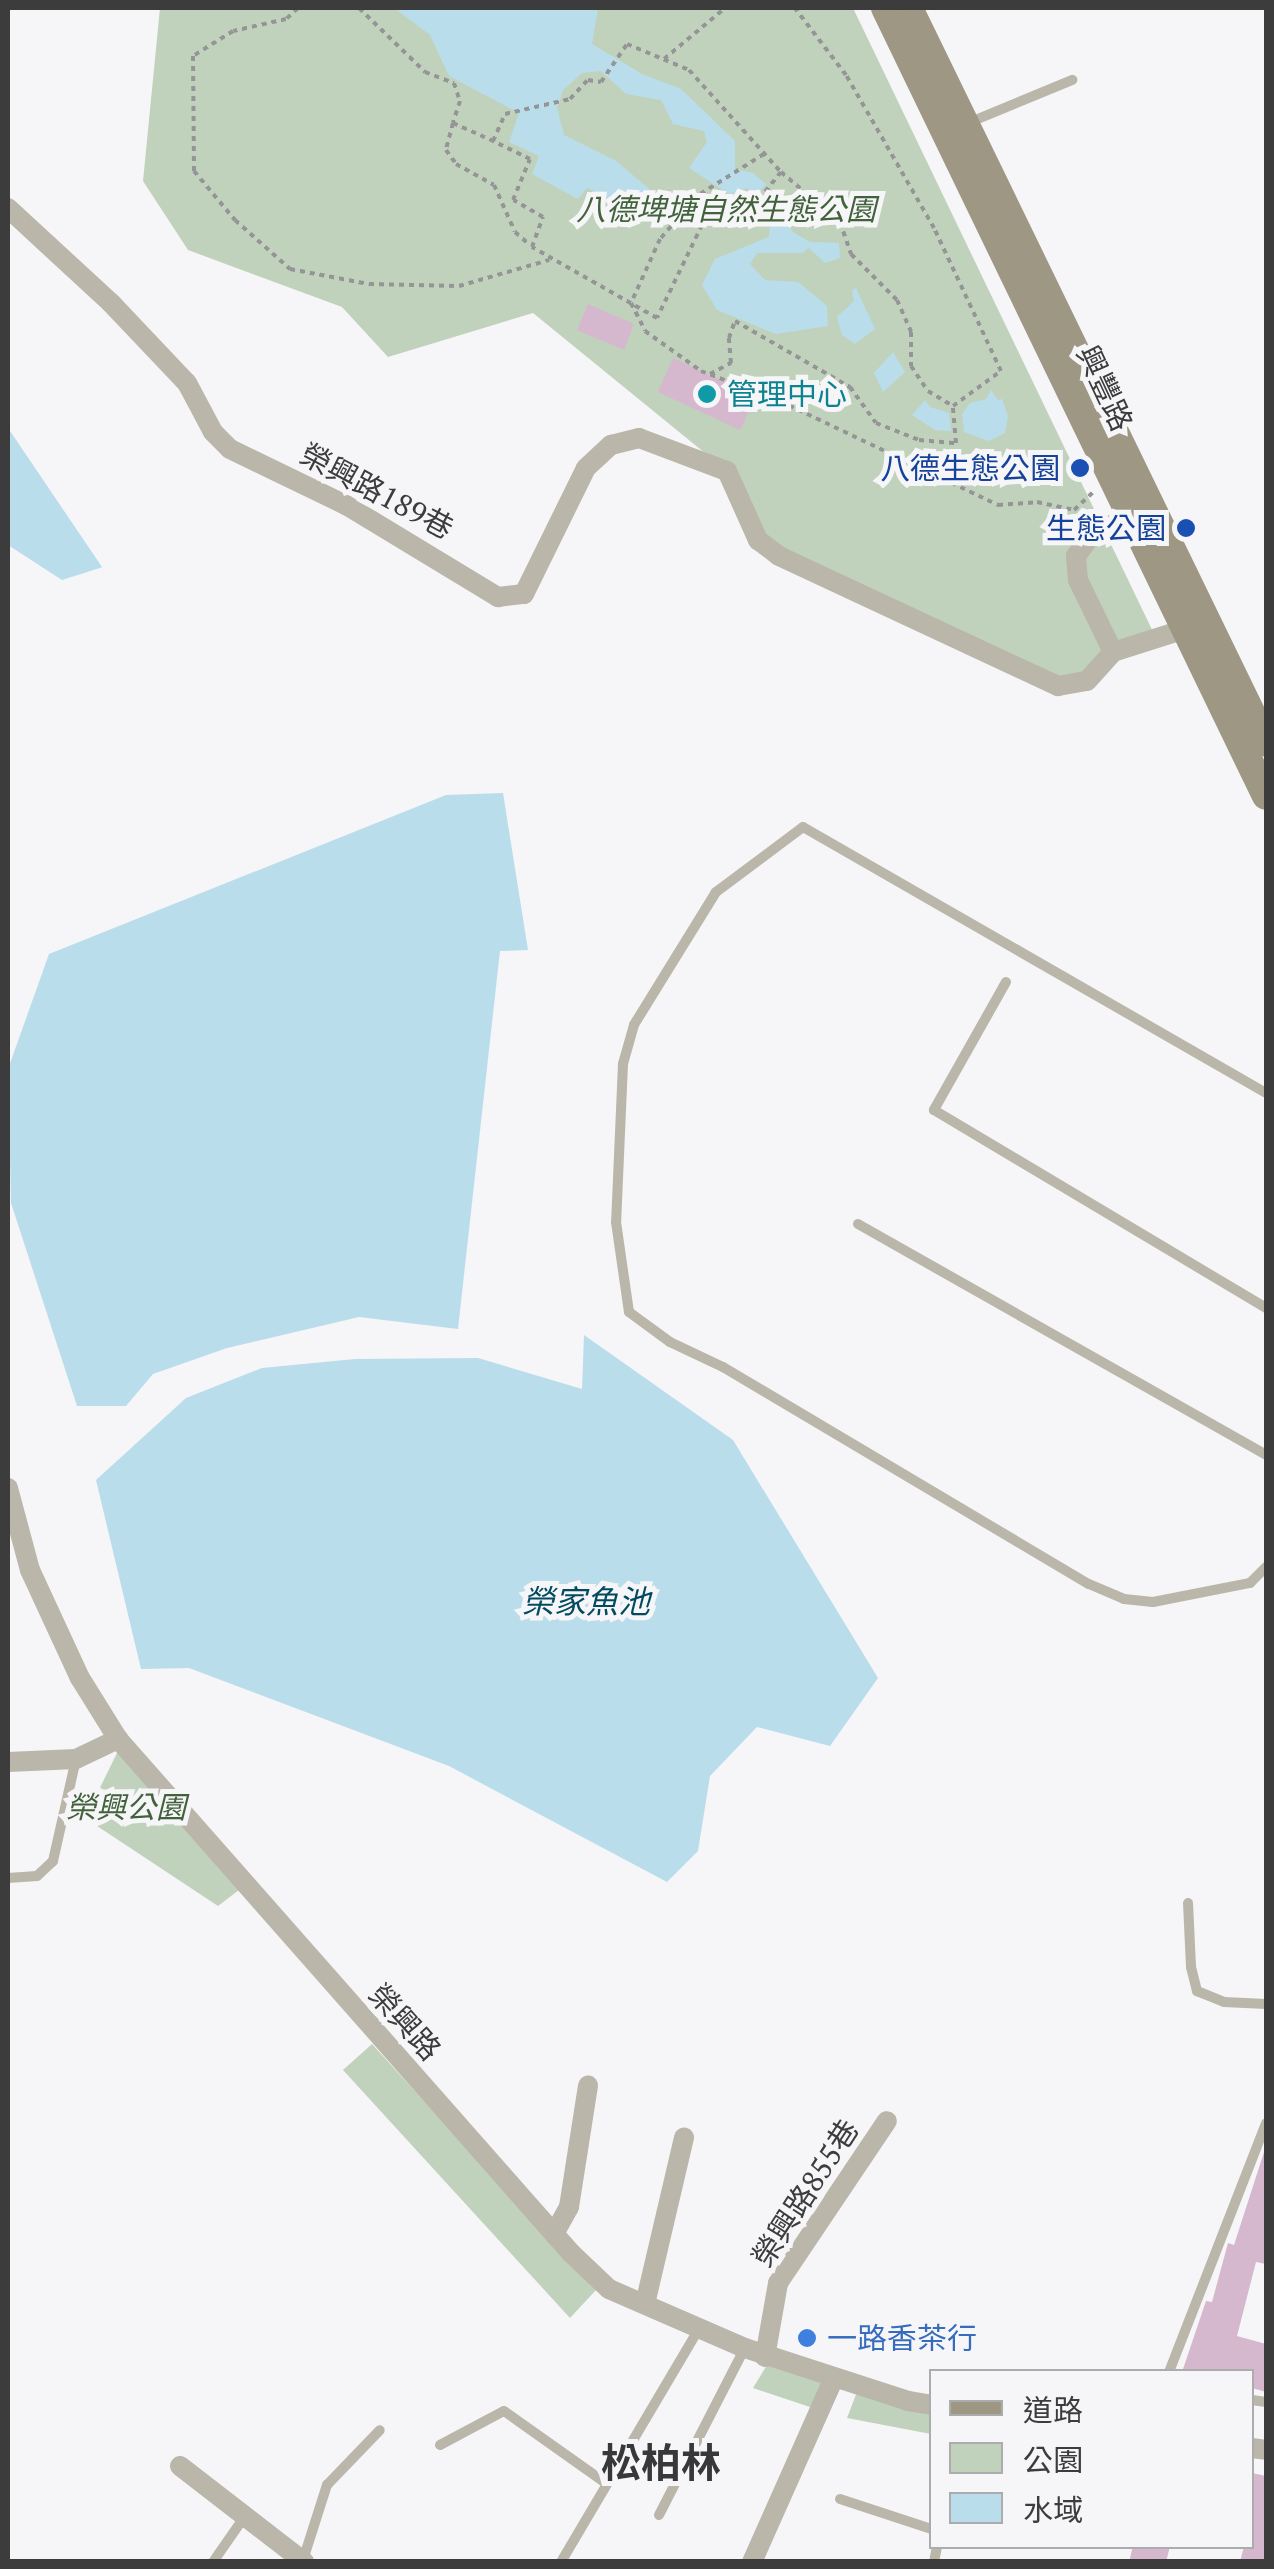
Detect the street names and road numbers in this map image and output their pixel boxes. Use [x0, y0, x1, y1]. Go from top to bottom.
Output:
street label: 興豐路 [1070, 340, 1140, 436]
street label: 榮興路189巷 [294, 436, 460, 546]
street label: 榮興路 [362, 1977, 448, 2067]
street label: 榮興路855巷 [744, 2113, 866, 2273]

